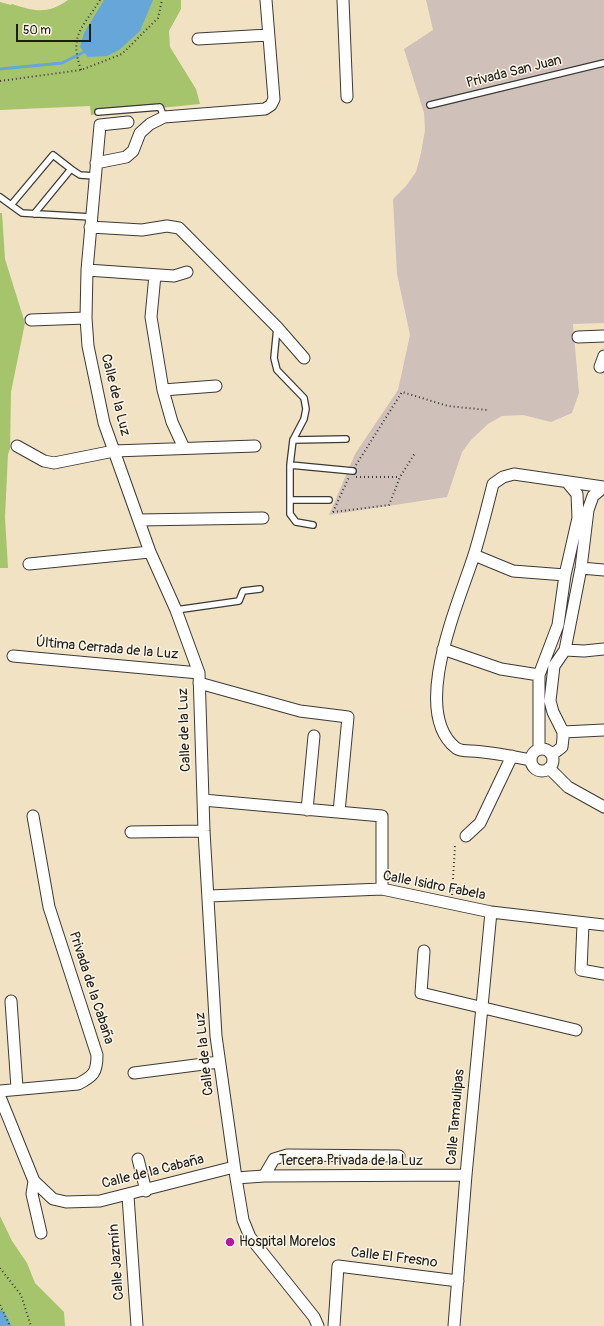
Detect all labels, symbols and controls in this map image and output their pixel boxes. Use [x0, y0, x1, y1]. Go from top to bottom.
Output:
scale bar [18, 16, 93, 42]
text: 50 m [23, 23, 51, 38]
street label: Privada San Juan [465, 52, 563, 92]
street label: Calle de la Luz [97, 352, 133, 438]
street label: Última Cerrada de la Luz [35, 634, 179, 664]
street label: Calle de la Luz [175, 688, 195, 772]
street label: Calle Isidro Fabela [381, 868, 487, 904]
street label: Privada de la Cabaña [65, 930, 117, 1046]
street label: Calle de la Luz [192, 1011, 218, 1097]
street label: Calle Tamaulipas [443, 1068, 469, 1166]
street label: Calle de la Cabaña [100, 1151, 206, 1193]
street label: Tercera Privada de la Luz [279, 1153, 423, 1169]
street label: Calle Jazmín [106, 1223, 128, 1301]
place label: Hospital Morelos [239, 1234, 336, 1250]
marker: Hospital Morelos [224, 1236, 236, 1248]
street label: Calle El Fresno [350, 1244, 438, 1272]

